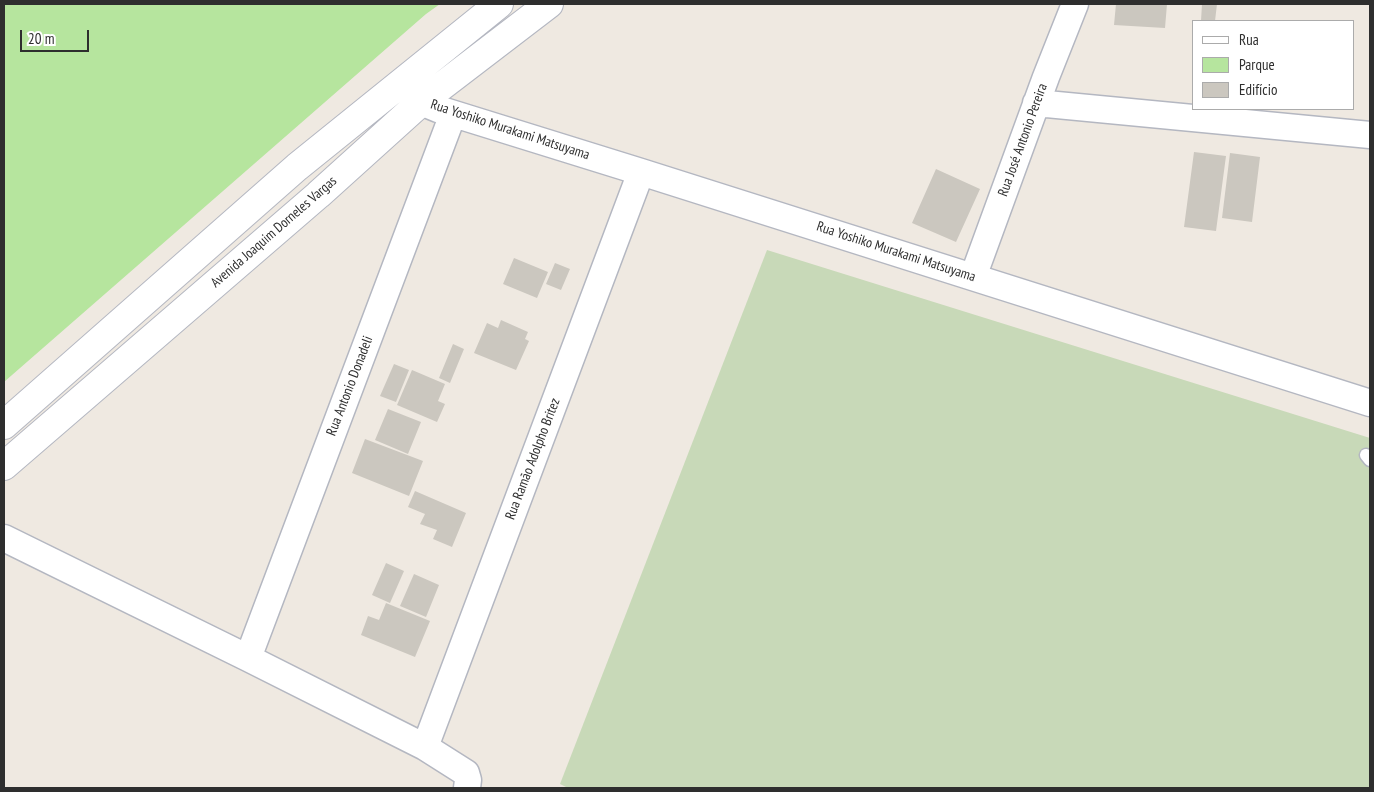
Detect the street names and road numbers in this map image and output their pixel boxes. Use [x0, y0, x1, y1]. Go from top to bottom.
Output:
street label: Rua José Antonio Pereira [995, 81, 1051, 199]
street label: Rua Yoshiko Murakami Matsuyama [428, 96, 592, 164]
street label: Avenida Joaquim Dorneles Vargas [208, 173, 340, 291]
street label: Rua Yoshiko Murakami Matsuyama [814, 218, 978, 286]
street label: Rua Antonio Donadeli [323, 334, 377, 438]
street label: Rua Ramão Adolpho Britez [502, 396, 564, 522]

